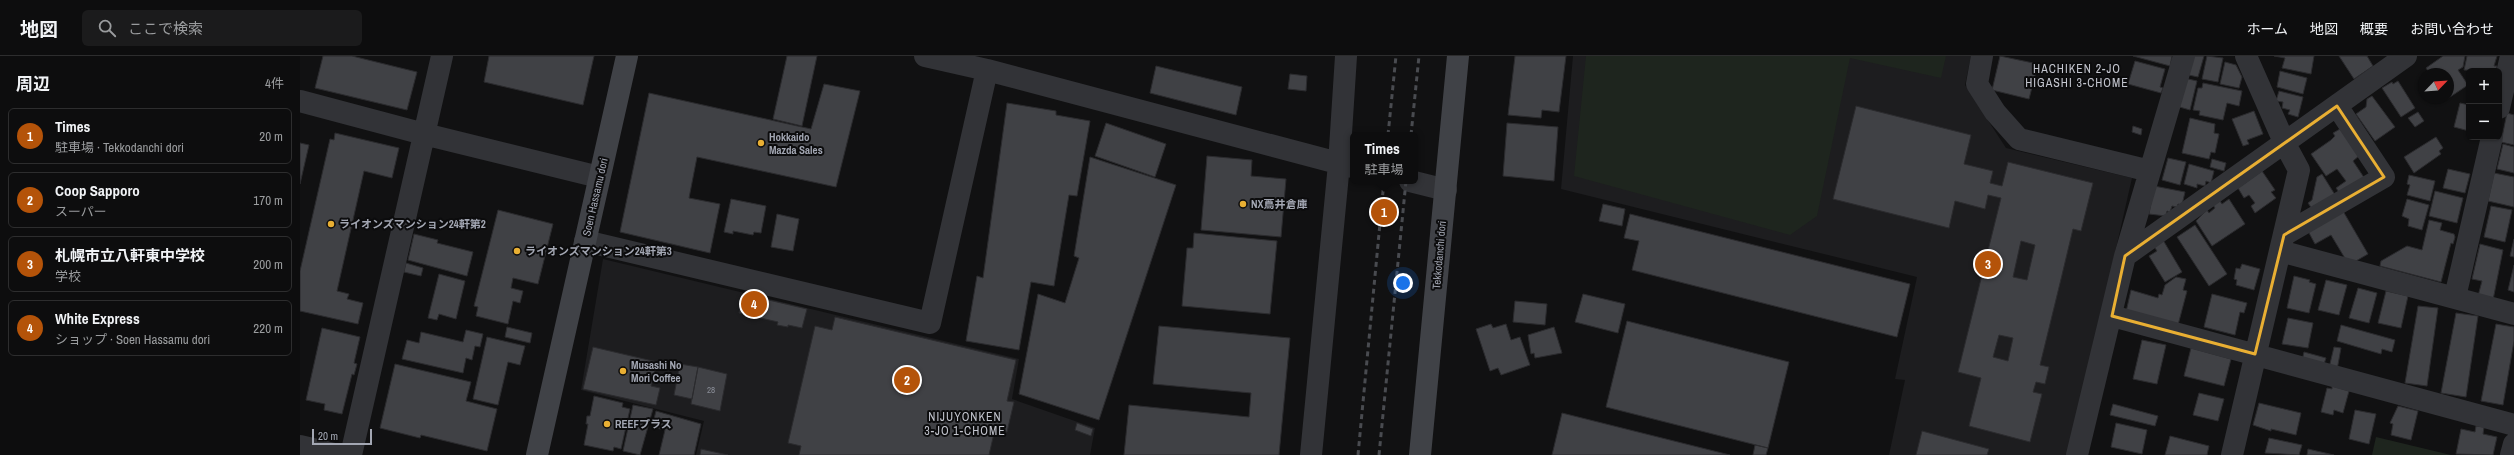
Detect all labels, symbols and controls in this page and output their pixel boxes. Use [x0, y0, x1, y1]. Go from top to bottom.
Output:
search box [82, 10, 362, 46]
text: 地図 [20, 16, 58, 42]
icon: search [96, 17, 118, 39]
text: ここで検索 [128, 18, 203, 39]
text: ホーム [2246, 20, 2288, 38]
text: 地図 [2310, 20, 2338, 38]
text: 概要 [2360, 20, 2388, 38]
text: お問い合わせ [2410, 20, 2494, 38]
district label: HACHIKEN 2-JO HIGASHI 3-CHOME [2025, 61, 2129, 91]
north arrow [2418, 68, 2454, 104]
map controls [2466, 68, 2502, 140]
button: + [2466, 68, 2502, 104]
text: 周辺 [16, 72, 50, 95]
text: 4件 [265, 75, 284, 92]
button: − [2466, 104, 2502, 140]
text: Times [55, 116, 90, 137]
text: 1 [27, 128, 33, 145]
text: 20 m [259, 128, 283, 145]
place label: Hokkaido Mazda Sales [769, 130, 823, 157]
popup [1350, 132, 1418, 184]
marker: Hokkaido Mazda Sales [756, 138, 766, 148]
text: Times [1364, 138, 1400, 159]
text: 駐車場 · Tekkodanchi dori [55, 139, 184, 156]
street label: Soen Hassamu dori [579, 157, 611, 237]
text: 駐車場 [1364, 161, 1404, 178]
text: Coop Sapporo [55, 180, 140, 201]
text: 2 [27, 192, 33, 209]
text: 170 m [253, 192, 283, 209]
place label: NX蔦井倉庫 [1251, 197, 1308, 211]
pin: 1 [1371, 197, 1397, 227]
marker: NX蔦井倉庫 [1238, 199, 1248, 209]
text: スーパー [55, 203, 107, 220]
place label: ライオンズマンション24軒第2 [339, 217, 486, 231]
marker: ライオンズマンション24軒第2 [326, 219, 336, 229]
street label: Tekkodanchi dori [1429, 220, 1449, 290]
place label: ライオンズマンション24軒第3 [525, 244, 672, 258]
text: 札幌市立八軒東中学校 [55, 245, 205, 266]
marker: ライオンズマンション24軒第3 [512, 246, 522, 256]
pin: 3 [1975, 249, 2001, 279]
text: 3 [27, 256, 33, 273]
text: 200 m [253, 256, 283, 273]
text: 学校 [55, 268, 81, 285]
your location [1393, 273, 1413, 293]
pin: 4 [741, 289, 767, 319]
text: White Express [55, 308, 140, 329]
text: 4 [27, 320, 33, 337]
text: 220 m [253, 320, 283, 337]
text: ショップ · Soen Hassamu dori [55, 331, 210, 348]
place label: Musashi No Mori Coffee [631, 358, 682, 385]
pin: 2 [894, 365, 920, 395]
marker: Musashi No Mori Coffee [618, 366, 628, 376]
house number: 28 [707, 384, 715, 396]
district label: NIJUYONKEN 3-JO 1-CHOME [924, 409, 1006, 439]
place label: REEFプラス [615, 417, 672, 431]
marker: REEFプラス [602, 419, 612, 429]
scale bar [312, 427, 372, 446]
text: 20 m [318, 429, 338, 443]

